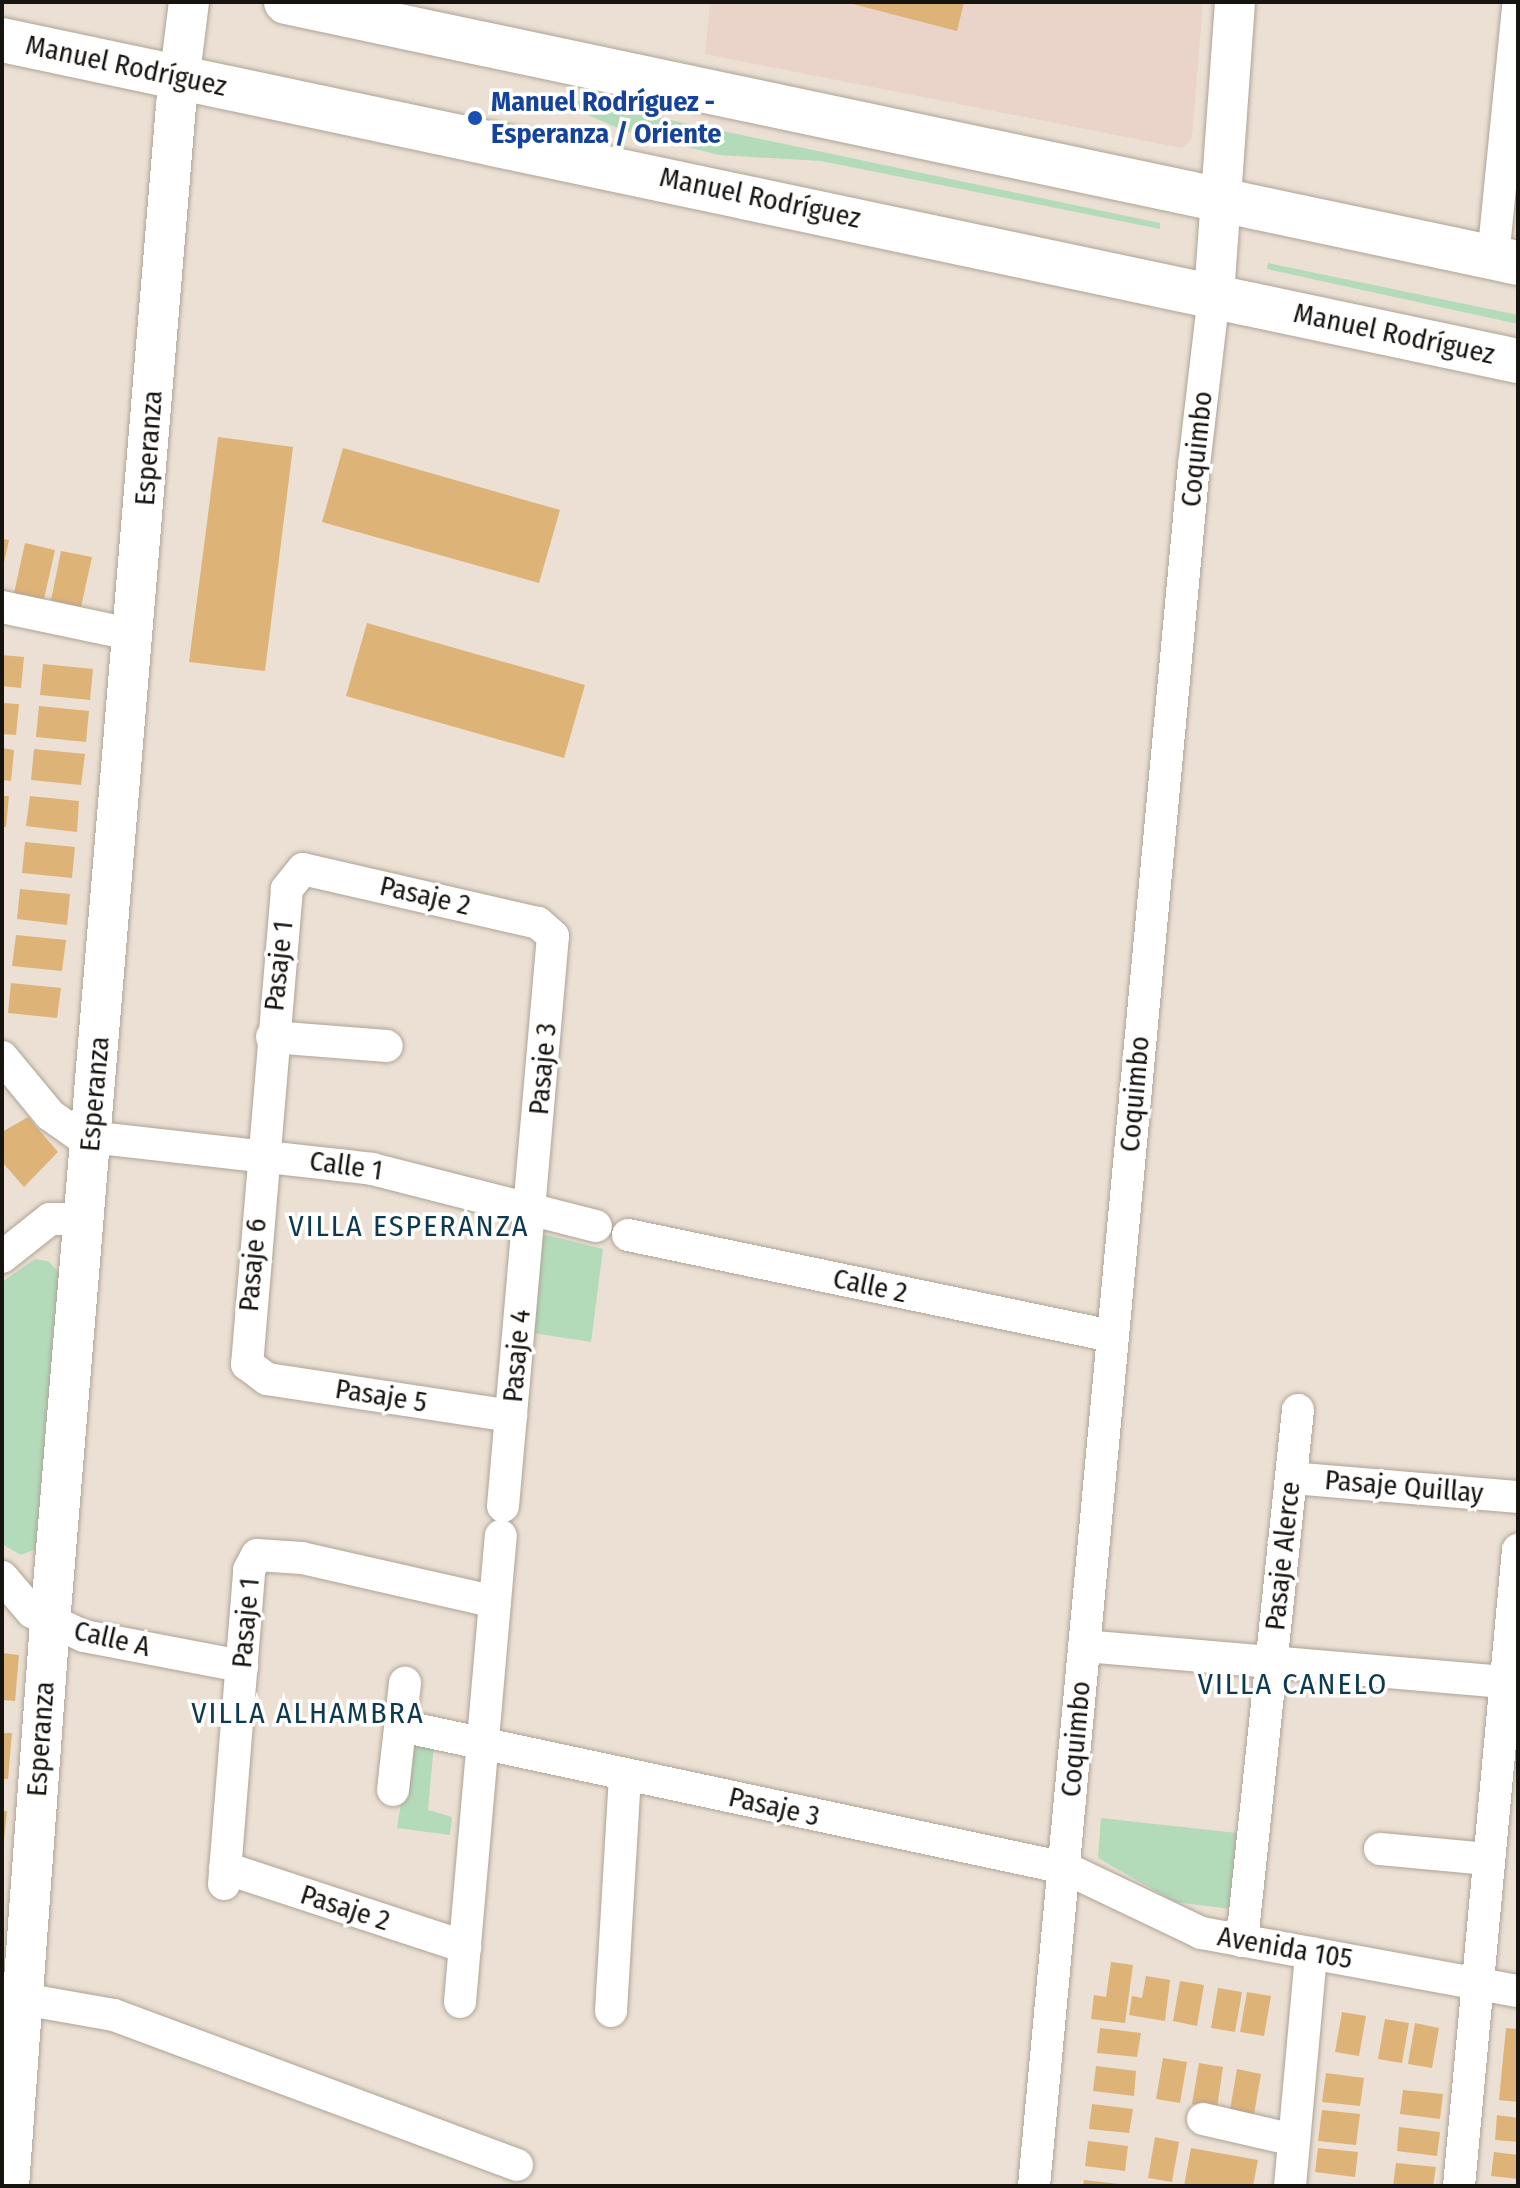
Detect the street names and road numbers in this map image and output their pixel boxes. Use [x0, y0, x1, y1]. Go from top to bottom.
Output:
street label: Manuel Rodríguez [23, 28, 229, 104]
street label: Manuel Rodríguez [657, 160, 863, 236]
street label: Manuel Rodríguez [1291, 296, 1497, 372]
street label: Esperanza [128, 389, 170, 507]
street label: Coquimbo [1174, 389, 1220, 509]
street label: Pasaje 2 [377, 869, 473, 923]
street label: Pasaje 1 [258, 919, 300, 1013]
street label: Pasaje 3 [522, 1022, 564, 1116]
street label: Esperanza [73, 1035, 117, 1153]
street label: Coquimbo [1113, 1035, 1157, 1153]
street label: Calle 1 [307, 1144, 385, 1188]
street label: Pasaje 6 [232, 1217, 274, 1313]
street label: Calle 2 [830, 1262, 910, 1310]
street label: Pasaje 4 [496, 1308, 538, 1404]
street label: Pasaje 5 [333, 1372, 429, 1420]
street label: Pasaje Quillay [1323, 1463, 1485, 1511]
street label: Pasaje Alerce [1258, 1480, 1308, 1632]
street label: Pasaje 1 [225, 1577, 267, 1669]
street label: Calle A [71, 1614, 153, 1664]
street label: Esperanza [20, 1680, 62, 1798]
street label: Coquimbo [1054, 1680, 1098, 1798]
street label: Pasaje 3 [725, 1780, 823, 1834]
street label: Pasaje 2 [296, 1878, 394, 1938]
street label: Avenida 105 [1215, 1920, 1355, 1976]

